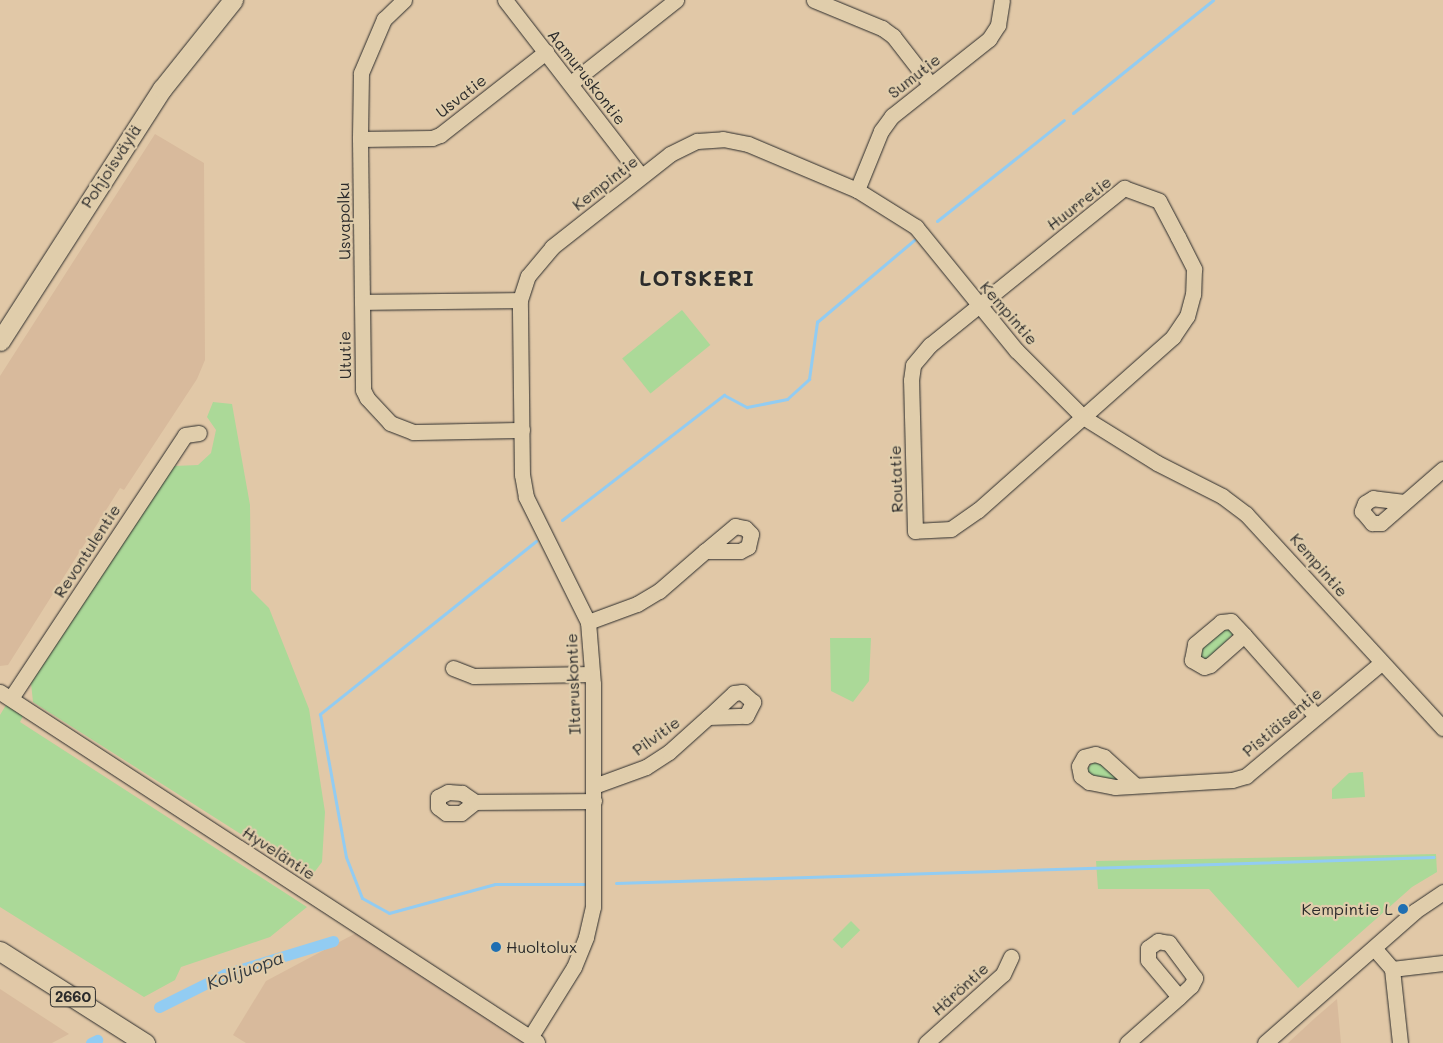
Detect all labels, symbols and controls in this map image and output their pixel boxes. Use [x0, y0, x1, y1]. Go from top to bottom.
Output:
street label: Aamuruskontie [544, 25, 630, 129]
street label: Sumutie [884, 50, 944, 102]
street label: Usvatie [432, 70, 490, 122]
street label: Pohjoisväylä [77, 121, 145, 211]
street label: Kempintie [568, 151, 642, 215]
street label: Huurretie [1043, 172, 1115, 234]
street label: Usvapolku [334, 182, 354, 260]
district label: LOTSKERI [638, 265, 756, 291]
street label: Kempintie [976, 277, 1042, 349]
street label: Ututie [335, 331, 355, 379]
street label: Routatie [885, 445, 907, 513]
street label: Revontulentie [50, 501, 124, 601]
street label: Kempintie [1286, 529, 1352, 601]
street label: Iltaruskontie [562, 633, 584, 735]
street label: Pistiäisentie [1238, 683, 1326, 761]
street label: Pilvitie [629, 712, 683, 760]
street label: Hyveläntie [239, 822, 319, 884]
place label: Kempintie L [1302, 899, 1393, 919]
marker: Kempintie L [1397, 903, 1409, 915]
place label: Huoltolux [506, 937, 577, 957]
marker: Huoltolux [490, 941, 502, 953]
water label: Kolijuopa [203, 946, 287, 994]
street label: Häröntie [928, 959, 992, 1019]
road number: 2660 [49, 984, 97, 1010]

